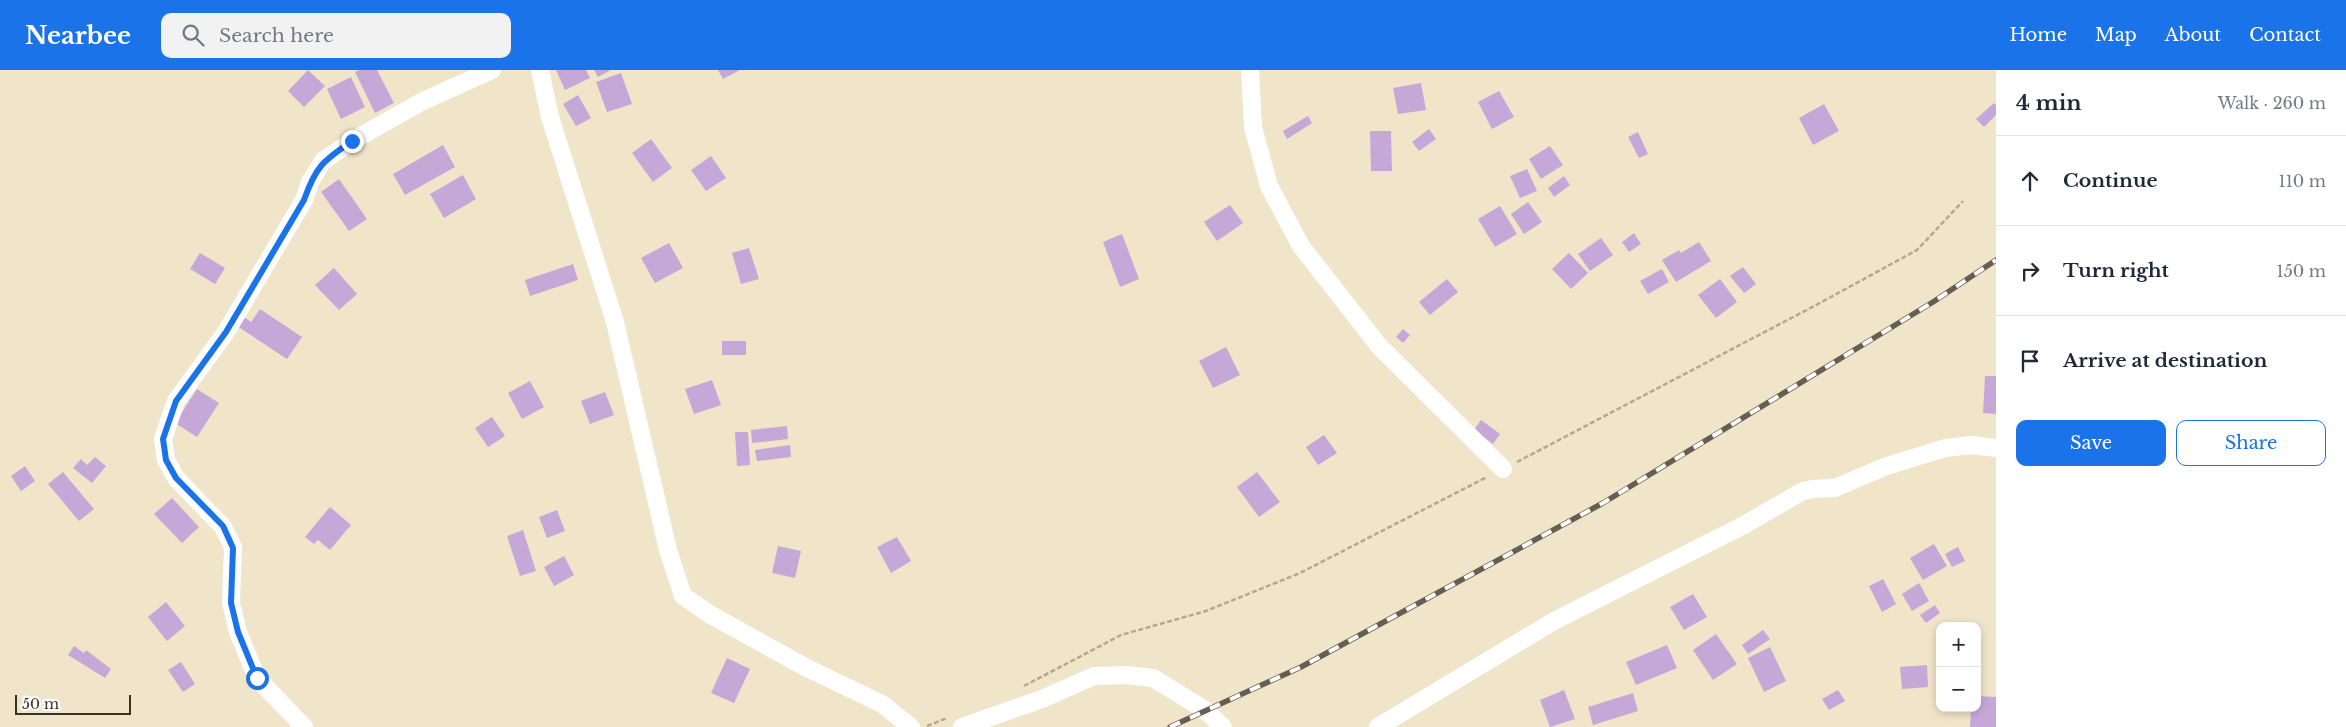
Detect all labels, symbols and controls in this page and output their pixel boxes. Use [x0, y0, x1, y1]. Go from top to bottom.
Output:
search box [161, 13, 511, 58]
text: Nearbee [25, 21, 131, 50]
icon: search [179, 21, 207, 49]
text: Search here [219, 24, 334, 47]
text: Home [2009, 24, 2067, 46]
text: Map [2095, 24, 2137, 46]
text: About [2165, 24, 2221, 46]
text: Contact [2249, 24, 2321, 46]
text: 4 min [2016, 90, 2082, 116]
text: Walk · 260 m [2218, 93, 2326, 113]
route end [341, 130, 364, 153]
icon: ahead [2016, 167, 2044, 195]
text: Continue [2063, 169, 2158, 192]
text: 110 m [2279, 171, 2326, 191]
icon: right [2016, 257, 2044, 285]
text: Turn right [2063, 259, 2169, 282]
text: 150 m [2277, 261, 2326, 281]
icon: arrive [2016, 347, 2044, 375]
text: Arrive at destination [2063, 349, 2267, 372]
button: Save [2016, 420, 2166, 466]
button: Share [2176, 420, 2326, 466]
map controls [1936, 622, 1981, 712]
button: + [1936, 622, 1981, 667]
route start [246, 667, 269, 690]
button: − [1936, 667, 1981, 712]
scale bar [15, 692, 131, 715]
text: 50 m [22, 695, 59, 713]

